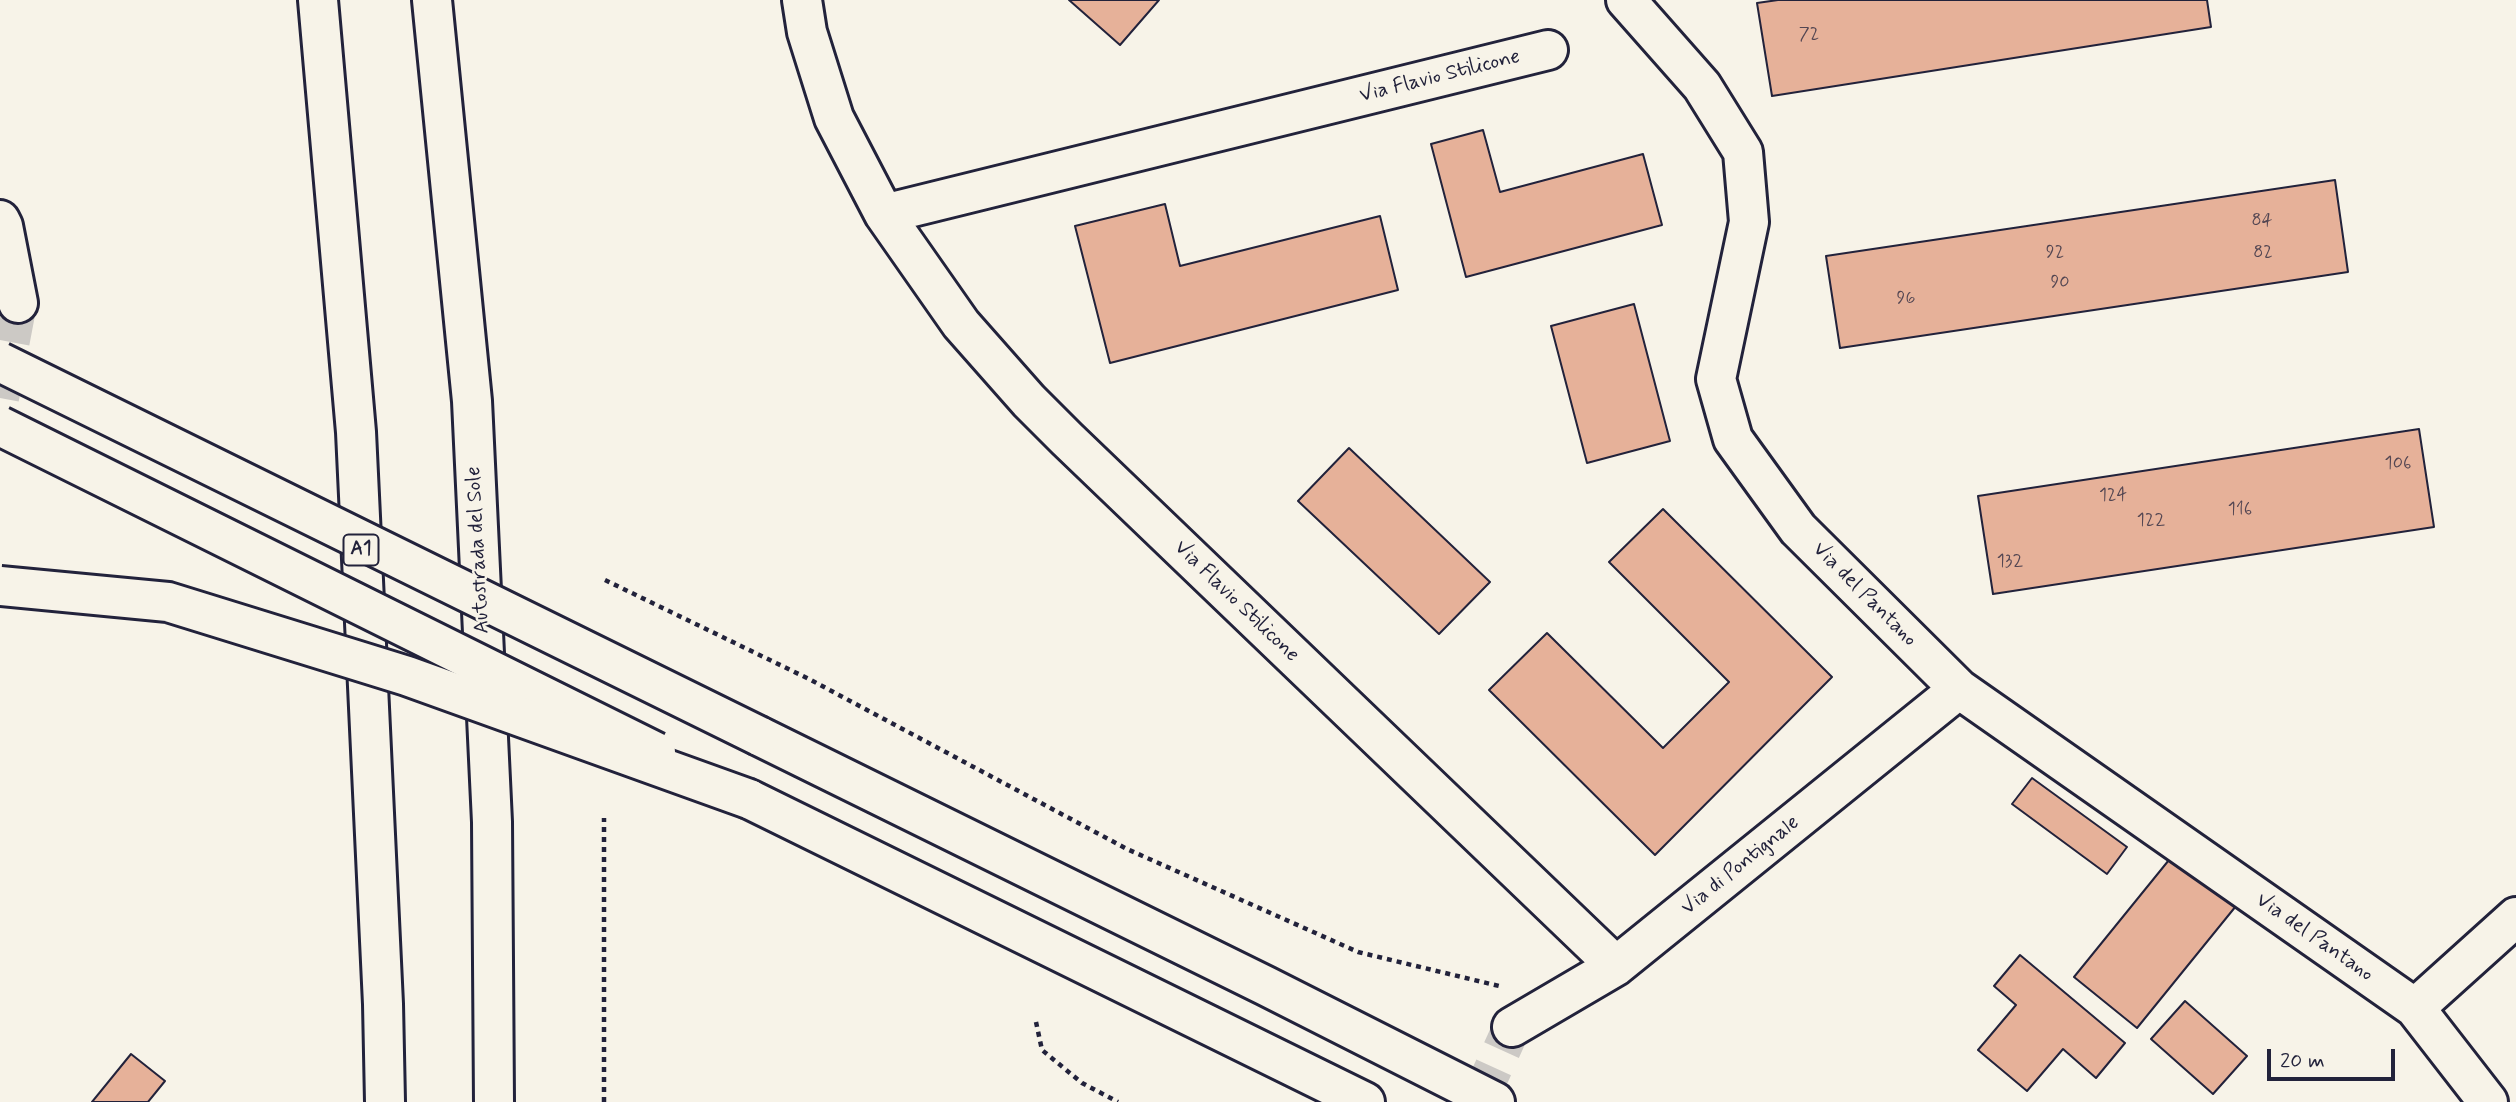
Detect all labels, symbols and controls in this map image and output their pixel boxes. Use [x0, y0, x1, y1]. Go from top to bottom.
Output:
house number: 72 [1799, 24, 1819, 46]
street label: Via Flavio Stilicone [1357, 45, 1523, 109]
house number: 84 [2251, 210, 2273, 232]
house number: 92 [2046, 242, 2064, 264]
house number: 82 [2253, 242, 2273, 264]
house number: 90 [2050, 272, 2070, 294]
house number: 96 [1897, 288, 1915, 310]
house number: 106 [2385, 453, 2411, 475]
street label: Autostrada del Sole [462, 466, 496, 634]
house number: 124 [2099, 485, 2127, 507]
house number: 116 [2228, 499, 2252, 521]
house number: 122 [2137, 510, 2165, 532]
road number: A1 [344, 534, 378, 566]
street label: Via Flavio Stilicone [1168, 536, 1304, 668]
street label: Via del Pantano [1806, 537, 1922, 653]
house number: 132 [1997, 551, 2023, 573]
street label: Via di Pontignale [1677, 811, 1805, 921]
street label: Via del Pantano [2250, 888, 2378, 988]
scale bar [2271, 1036, 2399, 1080]
text: 20 m [2280, 1047, 2325, 1075]

